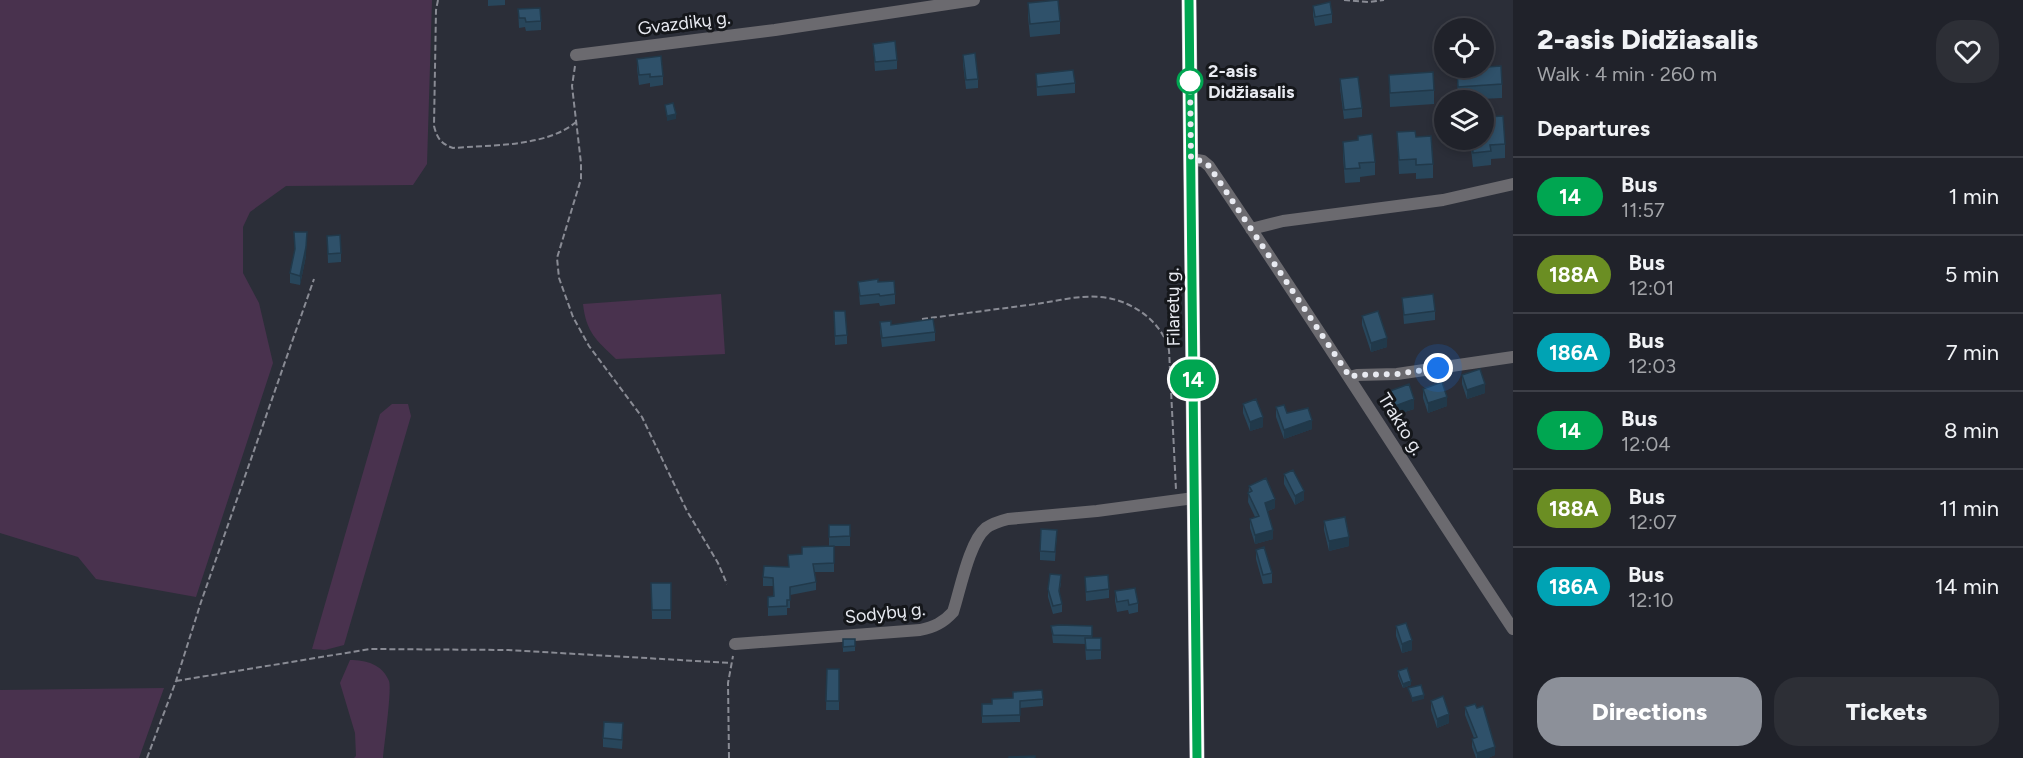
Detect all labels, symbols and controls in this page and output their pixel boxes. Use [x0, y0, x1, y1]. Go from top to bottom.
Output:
street label: Gvazdikų g. [636, 6, 732, 40]
map controls [1434, 18, 1494, 150]
button: locate [1434, 18, 1494, 78]
button: heart [1936, 20, 1999, 83]
text: 2-asis Didžiasalis [1537, 22, 1758, 56]
place label: 2-asis Didžiasalis [1208, 60, 1295, 103]
text: Walk · 4 min · 260 m [1537, 62, 1717, 86]
marker: 2-asis Didžiasalis [1177, 68, 1203, 94]
button: layers [1434, 90, 1494, 150]
text: Departures [1537, 115, 1650, 142]
text: Bus [1621, 171, 1657, 198]
text: 1 min [1948, 183, 1999, 210]
text: 14 [1559, 184, 1581, 209]
text: 11:57 [1621, 198, 1665, 222]
text: Bus [1629, 249, 1665, 276]
text: 5 min [1945, 261, 1999, 288]
text: 188A [1549, 262, 1599, 287]
street label: Filaretų g. [1161, 268, 1185, 346]
text: 12:01 [1629, 276, 1674, 300]
text: Bus [1628, 327, 1664, 354]
text: 7 min [1946, 339, 1999, 366]
text: 186A [1549, 340, 1598, 365]
your location [1423, 353, 1453, 383]
text: 12:03 [1628, 354, 1676, 378]
line badge: 14 [1166, 360, 1220, 398]
text: 14 [1182, 367, 1204, 392]
street label: Trakto g. [1373, 389, 1429, 459]
text: Bus [1621, 405, 1657, 432]
text: 8 min [1944, 417, 1999, 444]
text: 14 [1559, 418, 1581, 443]
text: 12:04 [1621, 432, 1671, 456]
text: Bus [1629, 483, 1665, 510]
text: 11 min [1939, 495, 1999, 522]
text: 188A [1549, 496, 1599, 521]
text: 12:07 [1629, 510, 1677, 534]
text: Bus [1628, 561, 1664, 588]
text: 14 min [1935, 573, 1999, 600]
text: 186A [1549, 574, 1598, 599]
text: 12:10 [1628, 588, 1673, 612]
street label: Sodybų g. [844, 598, 926, 628]
button: Directions [1537, 677, 1762, 746]
button: Tickets [1774, 677, 1999, 746]

